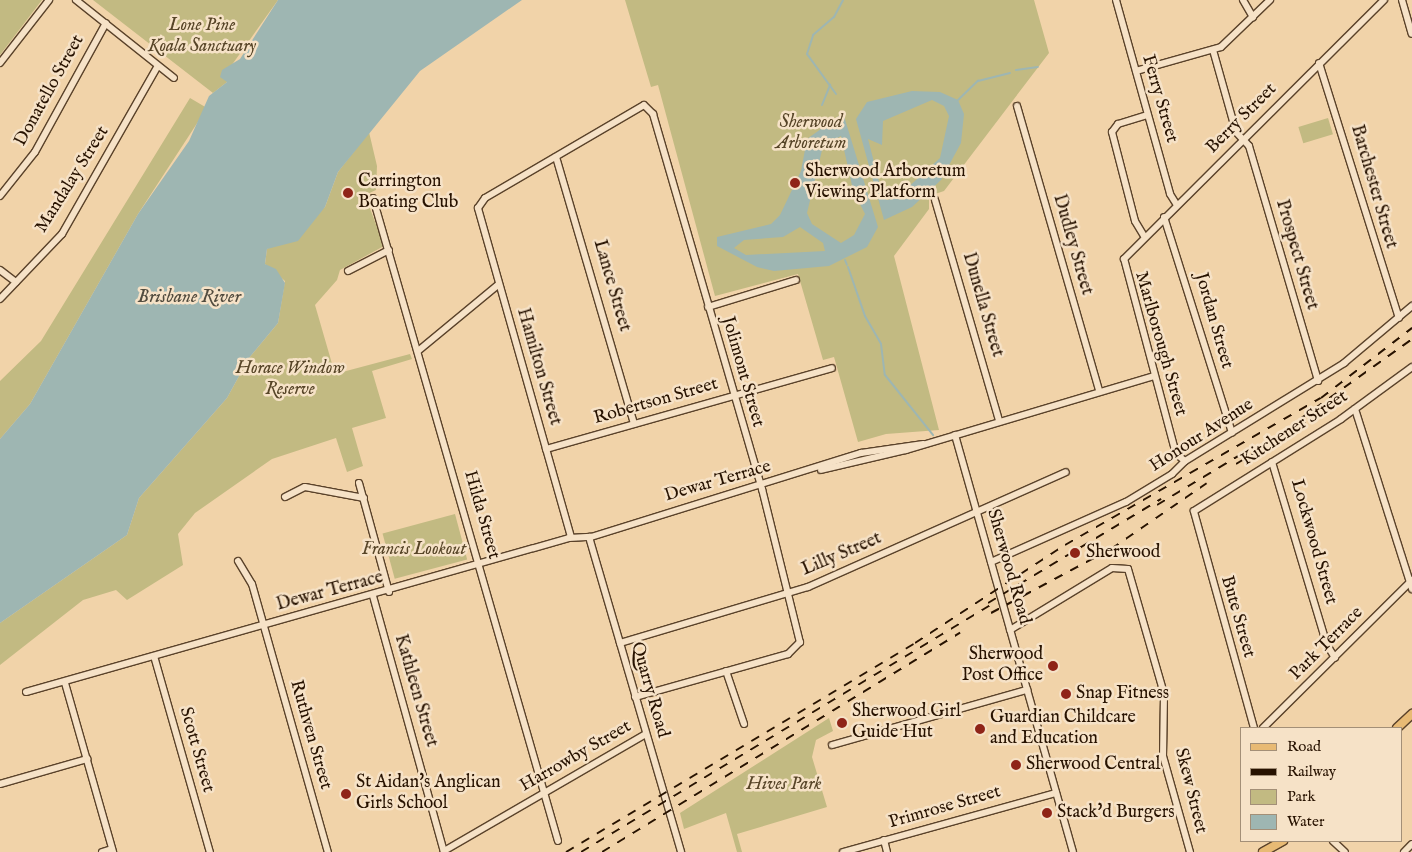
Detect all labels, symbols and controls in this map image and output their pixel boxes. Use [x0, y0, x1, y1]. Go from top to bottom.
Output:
park label: Lone Pine Koala Sanctuary [148, 16, 256, 58]
street label: Donatello Street [10, 32, 90, 150]
street label: Ferry Street [1136, 53, 1182, 145]
street label: Berry Street [1202, 79, 1282, 159]
park label: Sherwood Arboretum [776, 113, 846, 156]
street label: Mandalay Street [32, 123, 114, 237]
street label: Barchester Street [1345, 123, 1401, 251]
place label: Sherwood Arboretum Viewing Platform [805, 162, 966, 204]
place label: Carrington Boating Club [358, 172, 458, 214]
marker: Sherwood Arboretum Viewing Platform [789, 177, 801, 189]
marker: Carrington Boating Club [342, 187, 354, 199]
street label: Dudley Street [1047, 192, 1097, 298]
street label: Prospect Street [1270, 197, 1322, 313]
street label: Lance Street [588, 237, 634, 335]
street label: Dunella Street [957, 250, 1007, 360]
street label: Marlborough Street [1129, 269, 1191, 419]
street label: Jordan Street [1189, 271, 1237, 371]
water label: Brisbane River [137, 287, 241, 309]
street label: Hamilton Street [511, 306, 565, 428]
street label: Jolimont Street [716, 314, 768, 430]
park label: Horace Window Reserve [236, 359, 344, 402]
street label: Robertson Street [591, 374, 721, 430]
street label: Kitchener Street [1238, 387, 1352, 471]
street label: Honour Avenue [1146, 395, 1258, 477]
street label: Dewar Terrace [662, 457, 774, 507]
street label: Hilda Street [458, 468, 504, 562]
street label: Lockwood Street [1285, 477, 1341, 607]
street label: Sherwood Road [981, 507, 1035, 627]
street label: Lilly Street [799, 528, 885, 582]
park label: Francis Lookout [362, 539, 466, 561]
place label: Sherwood [1086, 542, 1160, 564]
marker: Sherwood [1068, 546, 1082, 560]
street label: Dewar Terrace [274, 567, 386, 617]
street label: Bute Street [1215, 573, 1259, 661]
street label: Park Terrace [1286, 603, 1368, 685]
street label: Kathleen Street [389, 632, 441, 750]
street label: Quarry Road [625, 640, 673, 740]
place label: Sherwood Post Office [962, 645, 1043, 688]
marker: Sherwood Post Office [1047, 660, 1059, 672]
street label: Ruthven Street [284, 678, 336, 792]
place label: Snap Fitness [1076, 683, 1169, 705]
marker: Snap Fitness [1060, 688, 1072, 700]
place label: Sherwood Girl Guide Hut [852, 702, 961, 744]
street label: Scott Street [174, 705, 218, 795]
place label: Guardian Childcare and Education [990, 708, 1136, 751]
street label: Harrowby Street [517, 716, 635, 798]
marker: Sherwood Girl Guide Hut [836, 717, 848, 729]
marker: Guardian Childcare and Education [974, 723, 986, 735]
legend [1240, 727, 1402, 842]
text: Road [1287, 737, 1321, 756]
street label: Skew Street [1169, 746, 1211, 836]
place label: Sherwood Central [1026, 754, 1160, 776]
marker: Sherwood Central [1010, 759, 1022, 771]
text: Railway [1287, 762, 1336, 781]
place label: St Aidan's Anglican Girls School [356, 773, 501, 816]
park label: Hives Park [747, 774, 821, 796]
street label: Primrose Street [887, 782, 1003, 834]
text: Park [1287, 787, 1316, 806]
marker: St Aidan's Anglican Girls School [340, 788, 352, 800]
place label: Stack'd Burgers [1057, 802, 1175, 824]
marker: Stack'd Burgers [1041, 807, 1053, 819]
text: Water [1287, 812, 1324, 831]

